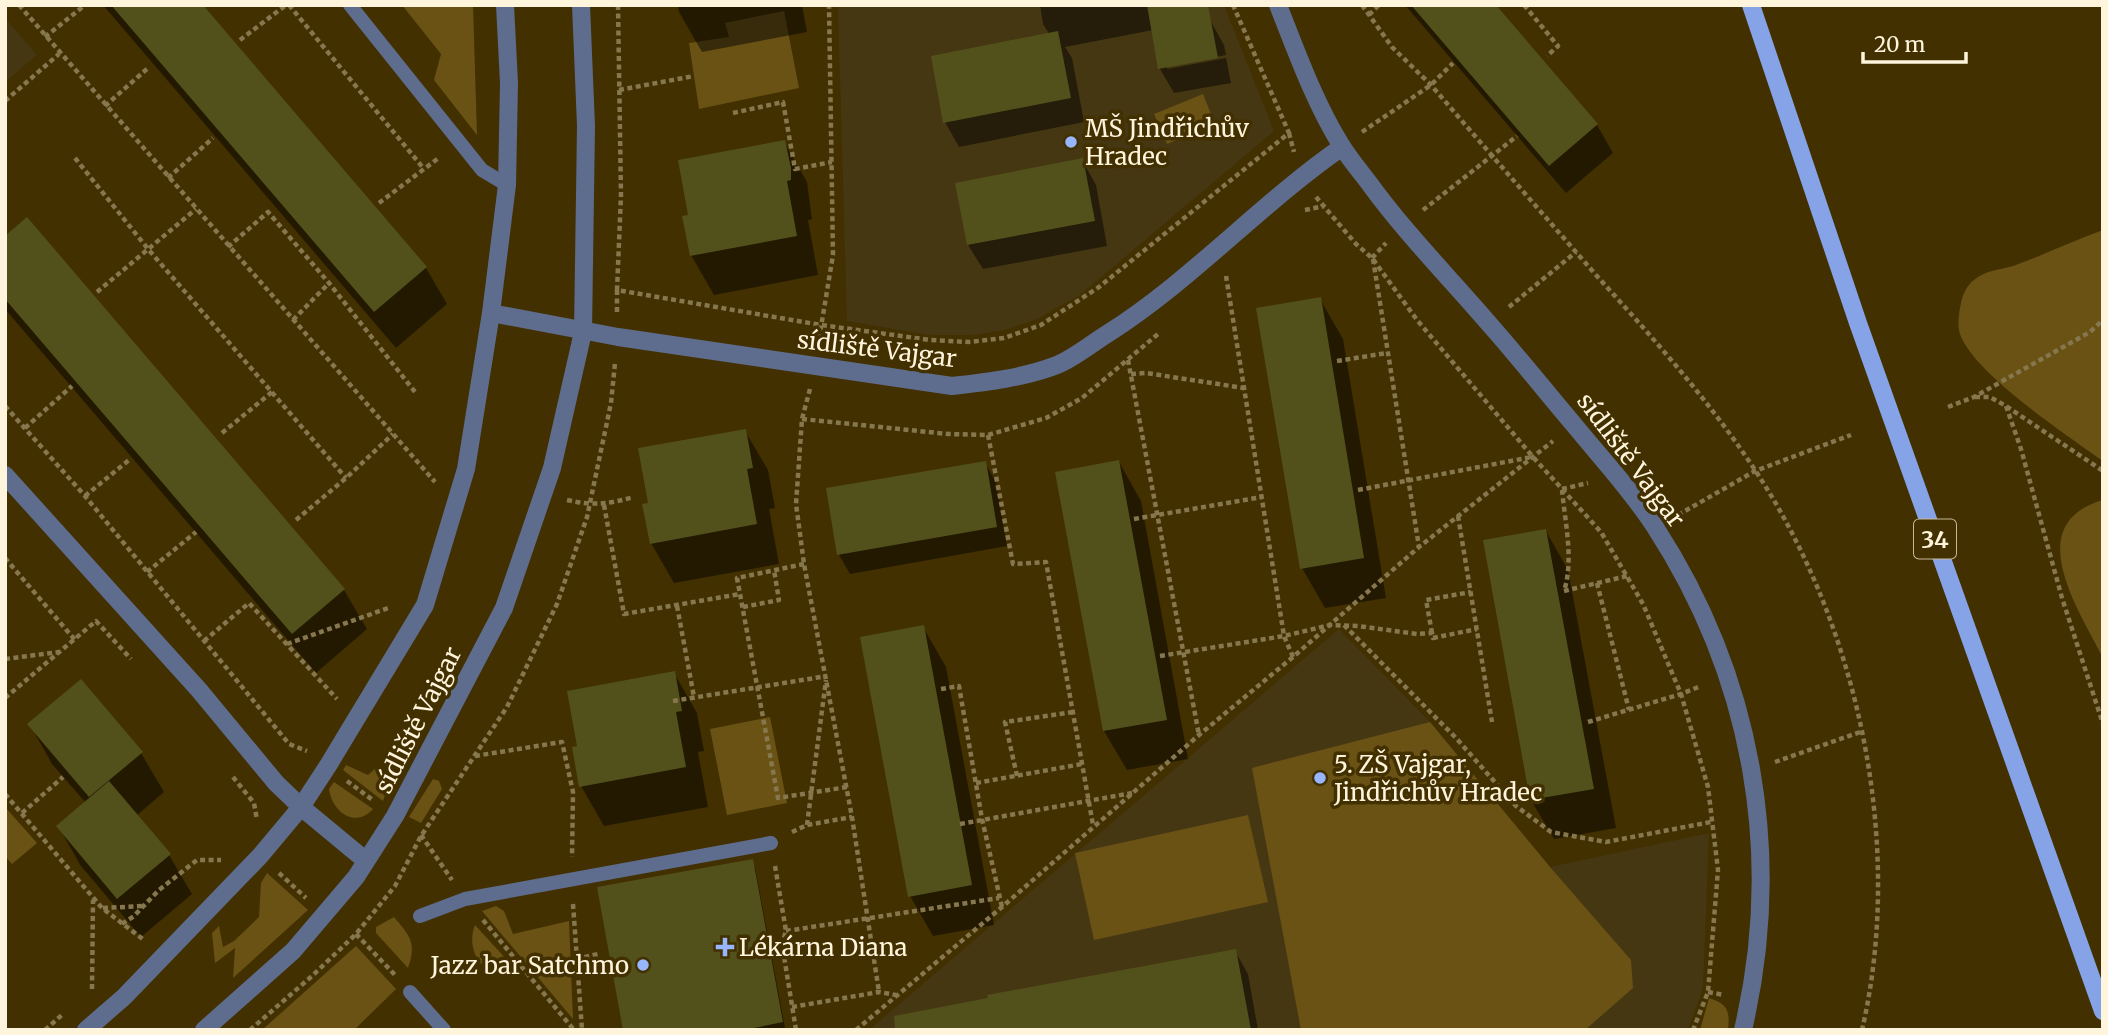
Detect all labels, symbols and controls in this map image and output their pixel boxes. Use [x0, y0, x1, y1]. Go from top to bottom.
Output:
scale bar [1863, 21, 1966, 65]
text: 20 m [1874, 31, 1926, 58]
place label: MŠ Jindřichův Hradec [1085, 112, 1249, 172]
marker: MŠ Jindřichův Hradec [1063, 134, 1079, 150]
street label: sídliště Vajgar [796, 324, 959, 374]
street label: sídliště Vajgar [1570, 387, 1692, 534]
road number: 34 [1914, 520, 1956, 558]
street label: sídliště Vajgar [368, 641, 468, 798]
place label: 5. ZŠ Vajgar, Jindřichův Hradec [1333, 748, 1542, 808]
marker: 5. ZŠ Vajgar, Jindřichův Hradec [1312, 770, 1328, 786]
place label: Lékárna Diana [739, 932, 908, 963]
marker: Lékárna Diana [717, 939, 733, 955]
place label: Jazz bar Satchmo [429, 950, 629, 981]
marker: Jazz bar Satchmo [635, 957, 651, 973]

